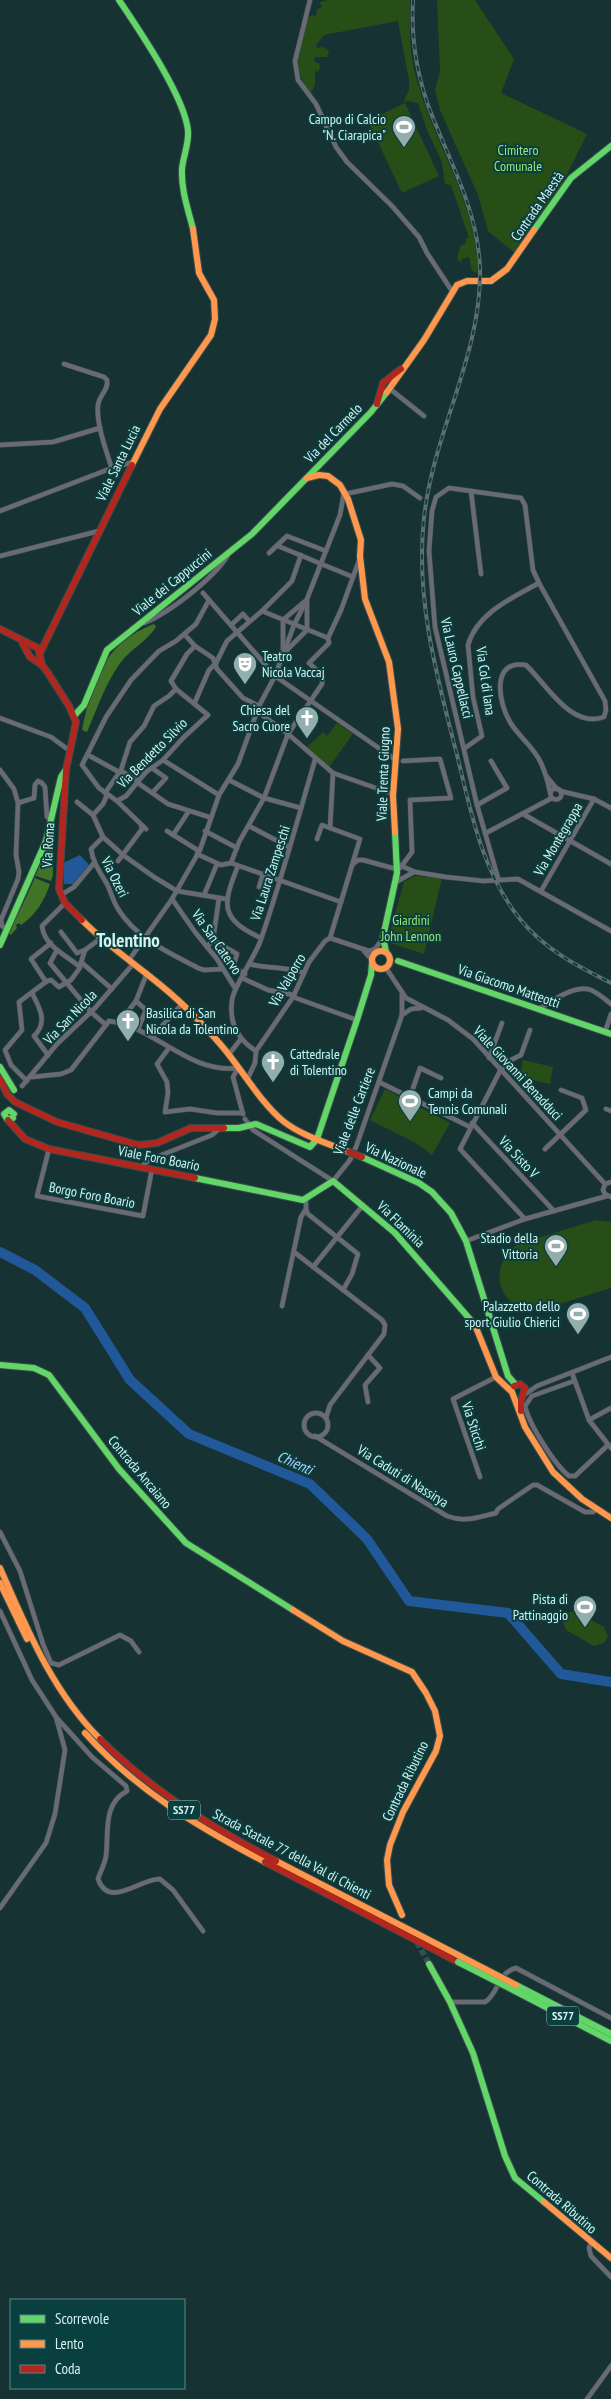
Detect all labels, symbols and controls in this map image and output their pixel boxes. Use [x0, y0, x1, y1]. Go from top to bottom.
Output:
place label: Campo di Calcio "N. Ciarapica" [309, 110, 386, 144]
sports icon: Campo di Calcio "N. Ciarapica" [391, 114, 417, 148]
park label: Cimitero Comunale [494, 141, 542, 175]
street label: Contrada Maestà [507, 168, 567, 244]
street label: Via del Carmelo [299, 399, 366, 467]
street label: Viale Santa Lucia [91, 422, 144, 505]
street label: Viale dei Cappuccini [128, 544, 215, 620]
street label: Via Lauro Cappellacci [436, 615, 477, 720]
street label: Via Col di lana [472, 645, 500, 716]
place label: Teatro Nicola Vaccaj [262, 647, 325, 681]
theatre icon: Teatro Nicola Vaccaj [232, 651, 258, 685]
place label: Chiesa del Sacro Cuore [233, 701, 291, 735]
church icon: Chiesa del Sacro Cuore [294, 705, 320, 739]
street label: Via Bendetto Silvio [112, 714, 191, 793]
street label: Viale Trenta Giugno [372, 727, 394, 822]
street label: Via Montegrappa [529, 799, 586, 880]
street label: Via Roma [38, 822, 58, 869]
street label: Via Laura Zampeschi [246, 823, 294, 924]
street label: Via Ozeri [97, 853, 133, 900]
street label: Via San Catervo [187, 905, 246, 978]
park label: Giardini John Lennon [380, 911, 441, 945]
district label: Tolentino [96, 928, 160, 952]
street label: Via Valporro [264, 950, 309, 1011]
street label: Via Giacomo Matteotti [454, 960, 563, 1012]
street label: Via San Nicola [39, 986, 100, 1049]
place label: Basilica di San Nicola da Tolentino [146, 1004, 239, 1038]
church icon: Basilica di San Nicola da Tolentino [115, 1008, 141, 1042]
street label: Viale Giovanni Benadduci [469, 1021, 566, 1124]
place label: Cattedrale di Tolentino [290, 1045, 347, 1079]
church icon: Cattedrale di Tolentino [260, 1049, 286, 1083]
street label: Viale delle Cartiere [329, 1064, 379, 1158]
place label: Campi da Tennis Comunali [428, 1084, 507, 1118]
sports icon: Campi da Tennis Comunali [397, 1088, 423, 1122]
street label: Via Sisto V [494, 1132, 543, 1182]
street label: Via Nazionale [361, 1137, 430, 1182]
street label: Viale Foro Boario [116, 1141, 201, 1175]
street label: Borgo Foro Boario [47, 1178, 137, 1212]
street label: Via Flaminia [373, 1196, 429, 1251]
place label: Stadio della Vittoria [480, 1229, 538, 1263]
sports icon: Stadio della Vittoria [543, 1233, 569, 1267]
place label: Palazzetto dello sport Giulio Chierici [465, 1297, 560, 1331]
sports icon: Palazzetto dello sport Giulio Chierici [565, 1301, 591, 1335]
street label: Via Sticchi [457, 1399, 490, 1453]
street label: Contrada Ancaiano [104, 1432, 176, 1512]
street label: Via Caduti di Nassirya [353, 1440, 452, 1511]
water label: Chienti [274, 1446, 318, 1479]
place label: Pista di Pattinaggio [513, 1590, 568, 1624]
sports icon: Pista di Pattinaggio [572, 1594, 598, 1628]
street label: Contrada Ributino [378, 1738, 432, 1824]
road number: SS77 [168, 1800, 200, 1820]
street label: Strada Statale 77 della Val di Chienti [210, 1805, 374, 1903]
road number: SS77 [547, 2006, 579, 2025]
street label: Contrada Ributino [523, 2167, 601, 2237]
legend [10, 2299, 185, 2389]
text: Scorrevole [55, 2309, 109, 2328]
text: Lento [55, 2334, 84, 2353]
text: Coda [55, 2359, 80, 2378]

